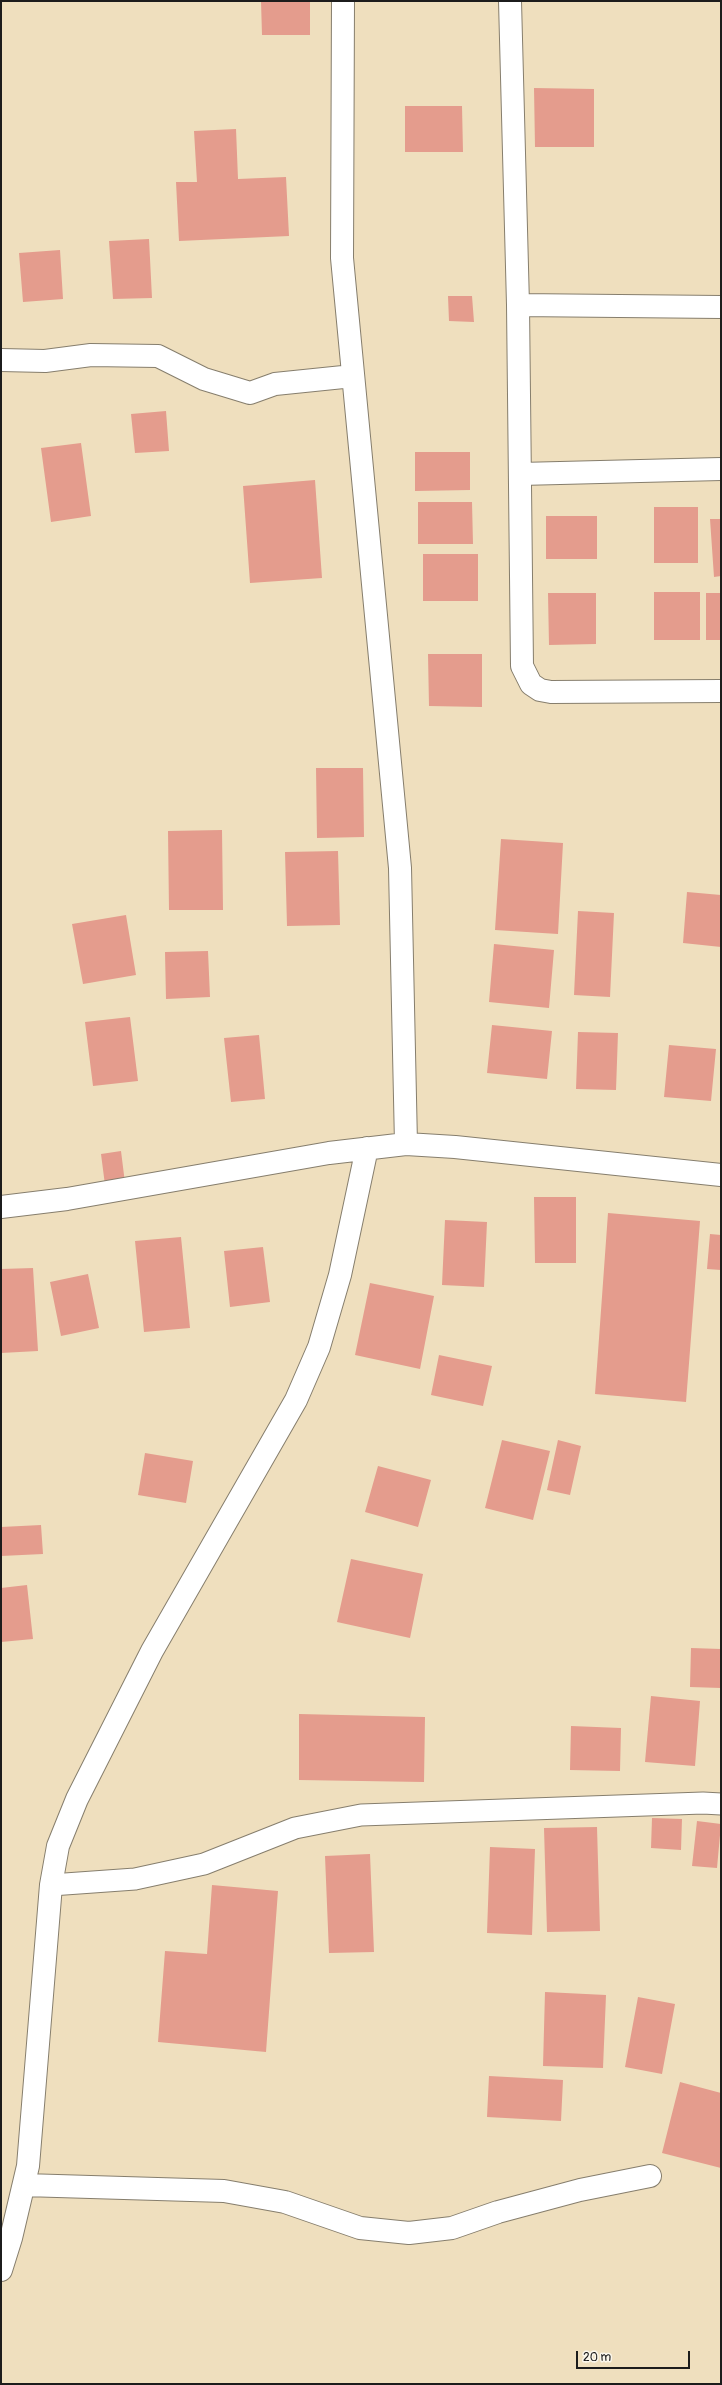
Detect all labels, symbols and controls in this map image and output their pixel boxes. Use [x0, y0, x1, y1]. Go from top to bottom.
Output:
scale bar [578, 2343, 692, 2369]
text: 20 m [583, 2350, 611, 2365]

